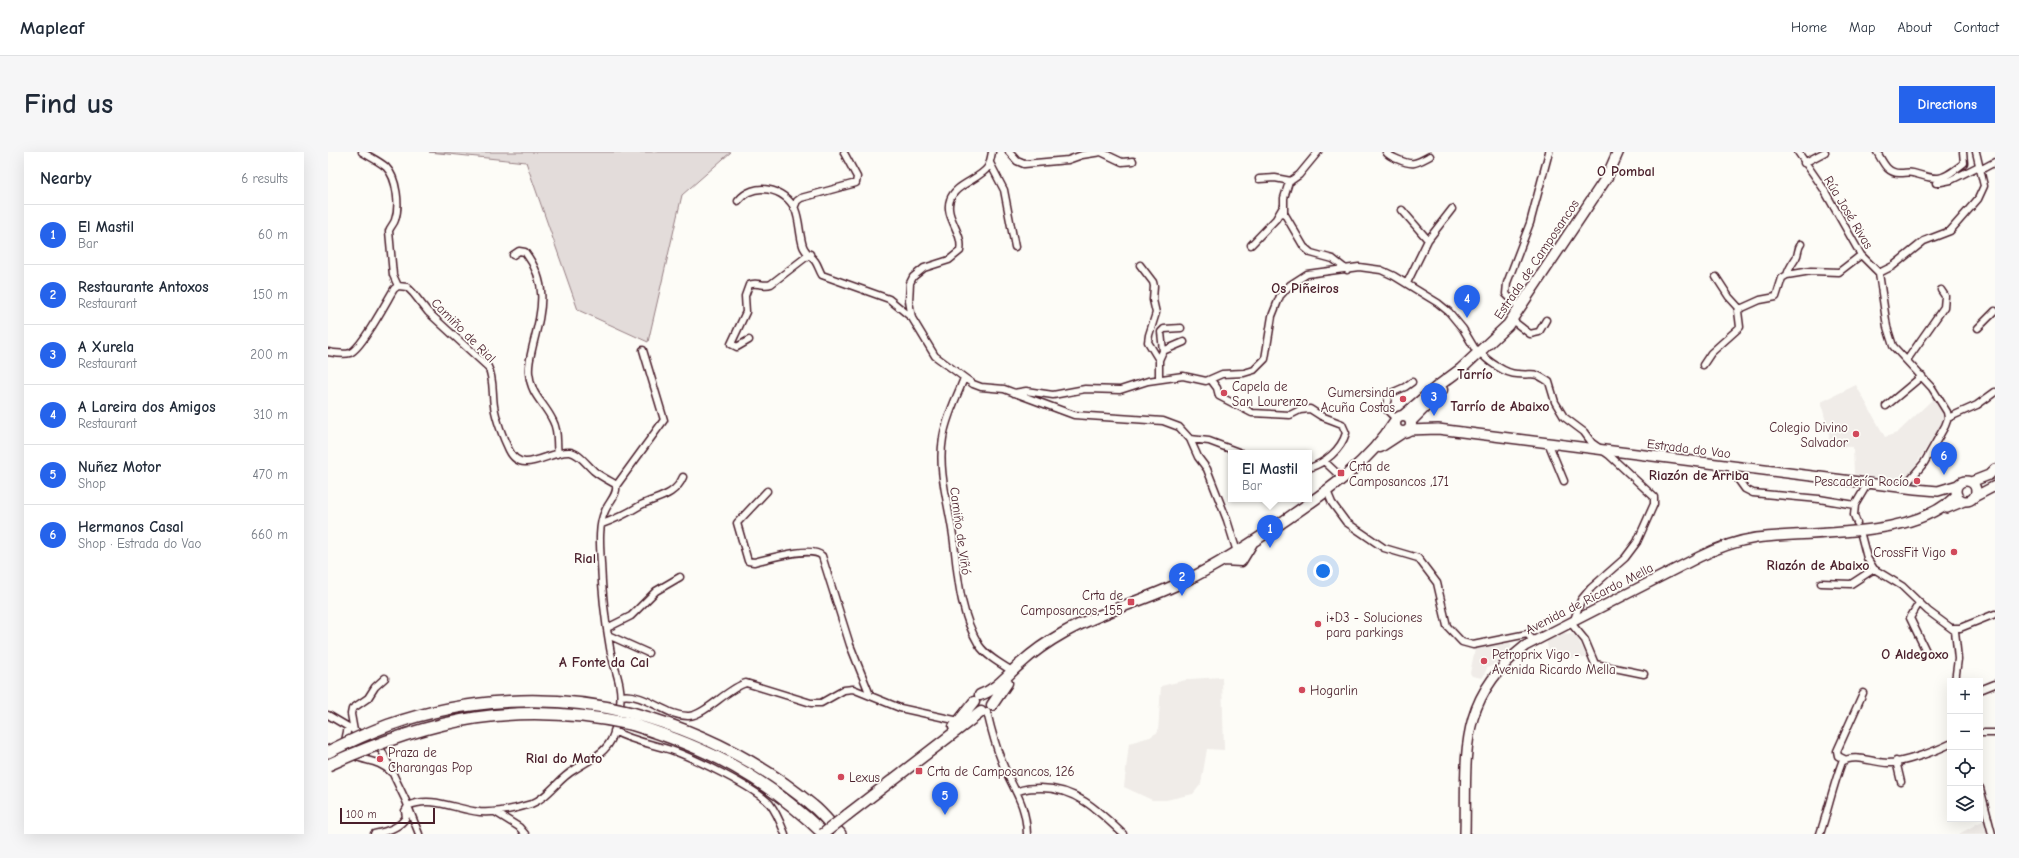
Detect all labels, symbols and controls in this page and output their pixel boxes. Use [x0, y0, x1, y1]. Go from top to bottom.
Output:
text: Mapleaf [20, 17, 84, 39]
text: Home [1791, 19, 1827, 36]
text: Map [1849, 19, 1875, 36]
text: About [1897, 19, 1932, 36]
text: Contact [1954, 19, 1999, 36]
button: Directions [1899, 86, 1995, 123]
text: Find us [24, 88, 113, 120]
district label: O Pombal [1597, 163, 1655, 180]
text: Nearby [40, 169, 91, 188]
text: 6 results [241, 171, 288, 186]
street label: Rúa José Rivas [1821, 173, 1876, 251]
street label: Estrada de Camposancos [1491, 197, 1582, 322]
text: El Mastil [78, 218, 134, 236]
text: 1 [50, 227, 56, 242]
text: 60 m [258, 227, 288, 242]
text: Bar [78, 236, 98, 251]
text: Restaurante Antoxos [78, 278, 209, 296]
district label: Os Piñeiros [1271, 280, 1339, 297]
pin: 4 [1454, 285, 1480, 318]
text: 2 [50, 287, 56, 302]
text: 150 m [253, 287, 288, 302]
street label: Camiño de Rial [428, 295, 499, 366]
text: Restaurant [78, 296, 137, 311]
text: A Xurela [78, 338, 134, 356]
text: 3 [50, 347, 56, 362]
text: 200 m [250, 347, 288, 362]
text: Restaurant [78, 356, 137, 371]
district label: Tarrío [1457, 366, 1493, 383]
place label: Capela de San Lourenzo [1232, 379, 1308, 409]
pin: 3 [1421, 383, 1447, 416]
place label: Gumersinda Acuña Costas [1321, 385, 1395, 415]
marker: Capela de San Lourenzo [1219, 388, 1229, 398]
marker: Gumersinda Acuña Costas [1398, 394, 1408, 404]
text: A Lareira dos Amigos [78, 398, 216, 416]
district label: Tarrío de Abaixo [1451, 398, 1549, 415]
text: 4 [50, 407, 56, 422]
text: 310 m [253, 407, 288, 422]
text: Restaurant [78, 416, 137, 431]
place label: Colegio Divino Salvador [1769, 420, 1849, 450]
marker: Colegio Divino Salvador [1851, 429, 1861, 439]
street label: Estrada do Vao [1646, 436, 1732, 461]
pin: 6 [1931, 442, 1957, 475]
popup [1228, 450, 1312, 502]
text: Nuñez Motor [78, 458, 161, 476]
place label: Crta de Camposancos ,171 [1349, 459, 1449, 489]
text: El Mastil [1242, 460, 1298, 478]
text: 5 [50, 467, 56, 482]
text: 470 m [253, 467, 288, 482]
district label: Riazón de Arriba [1649, 467, 1749, 484]
marker: Crta de Camposancos ,171 [1336, 468, 1346, 478]
place label: Pescadería Rocío [1814, 474, 1909, 489]
text: Shop [78, 476, 106, 491]
marker: Pescadería Rocío [1912, 476, 1922, 486]
text: Bar [1242, 478, 1262, 493]
street label: Camiño de Viñó [947, 486, 974, 576]
pin: 1 [1257, 515, 1283, 548]
text: Hermanos Casal [78, 518, 183, 536]
text: 6 [50, 527, 56, 542]
text: 660 m [251, 527, 288, 542]
text: Shop · Estrada do Vao [78, 536, 201, 551]
place label: CrossFit Vigo [1873, 545, 1946, 560]
marker: CrossFit Vigo [1949, 547, 1959, 557]
district label: Rial [574, 550, 596, 567]
district label: Riazón de Abaixo [1767, 557, 1869, 574]
street label: Avenida de Ricardo Mella [1523, 560, 1656, 637]
your location [1313, 561, 1333, 581]
pin: 2 [1169, 563, 1195, 596]
place label: Crta de Camposancos, 155 [1020, 588, 1123, 618]
marker: Crta de Camposancos, 155 [1126, 597, 1136, 607]
place label: i+D3 - Soluciones para parkings [1326, 610, 1422, 640]
marker: i+D3 - Soluciones para parkings [1313, 619, 1323, 629]
district label: O Aldegoxo [1881, 646, 1949, 663]
place label: Petroprix Vigo - Avenida Ricardo Mella [1492, 647, 1616, 677]
district label: A Fonte da Cal [559, 654, 649, 671]
marker: Petroprix Vigo - Avenida Ricardo Mella [1479, 656, 1489, 666]
map controls [1947, 678, 1983, 822]
button: + [1947, 678, 1983, 714]
place label: Hogarlin [1310, 683, 1358, 698]
marker: Hogarlin [1297, 685, 1307, 695]
button: − [1947, 714, 1983, 750]
place label: Praza de Charangas Pop [388, 745, 472, 775]
district label: Rial do Mato [526, 750, 602, 767]
button: locate [1947, 750, 1983, 786]
marker: Praza de Charangas Pop [375, 754, 385, 764]
place label: Crta de Camposancos, 126 [927, 764, 1075, 779]
marker: Crta de Camposancos, 126 [914, 766, 924, 776]
place label: Lexus [849, 770, 880, 785]
marker: Lexus [836, 772, 846, 782]
pin: 5 [932, 782, 958, 815]
button: layers [1947, 786, 1983, 822]
scale bar [340, 806, 435, 825]
text: 100 m [346, 808, 377, 821]

